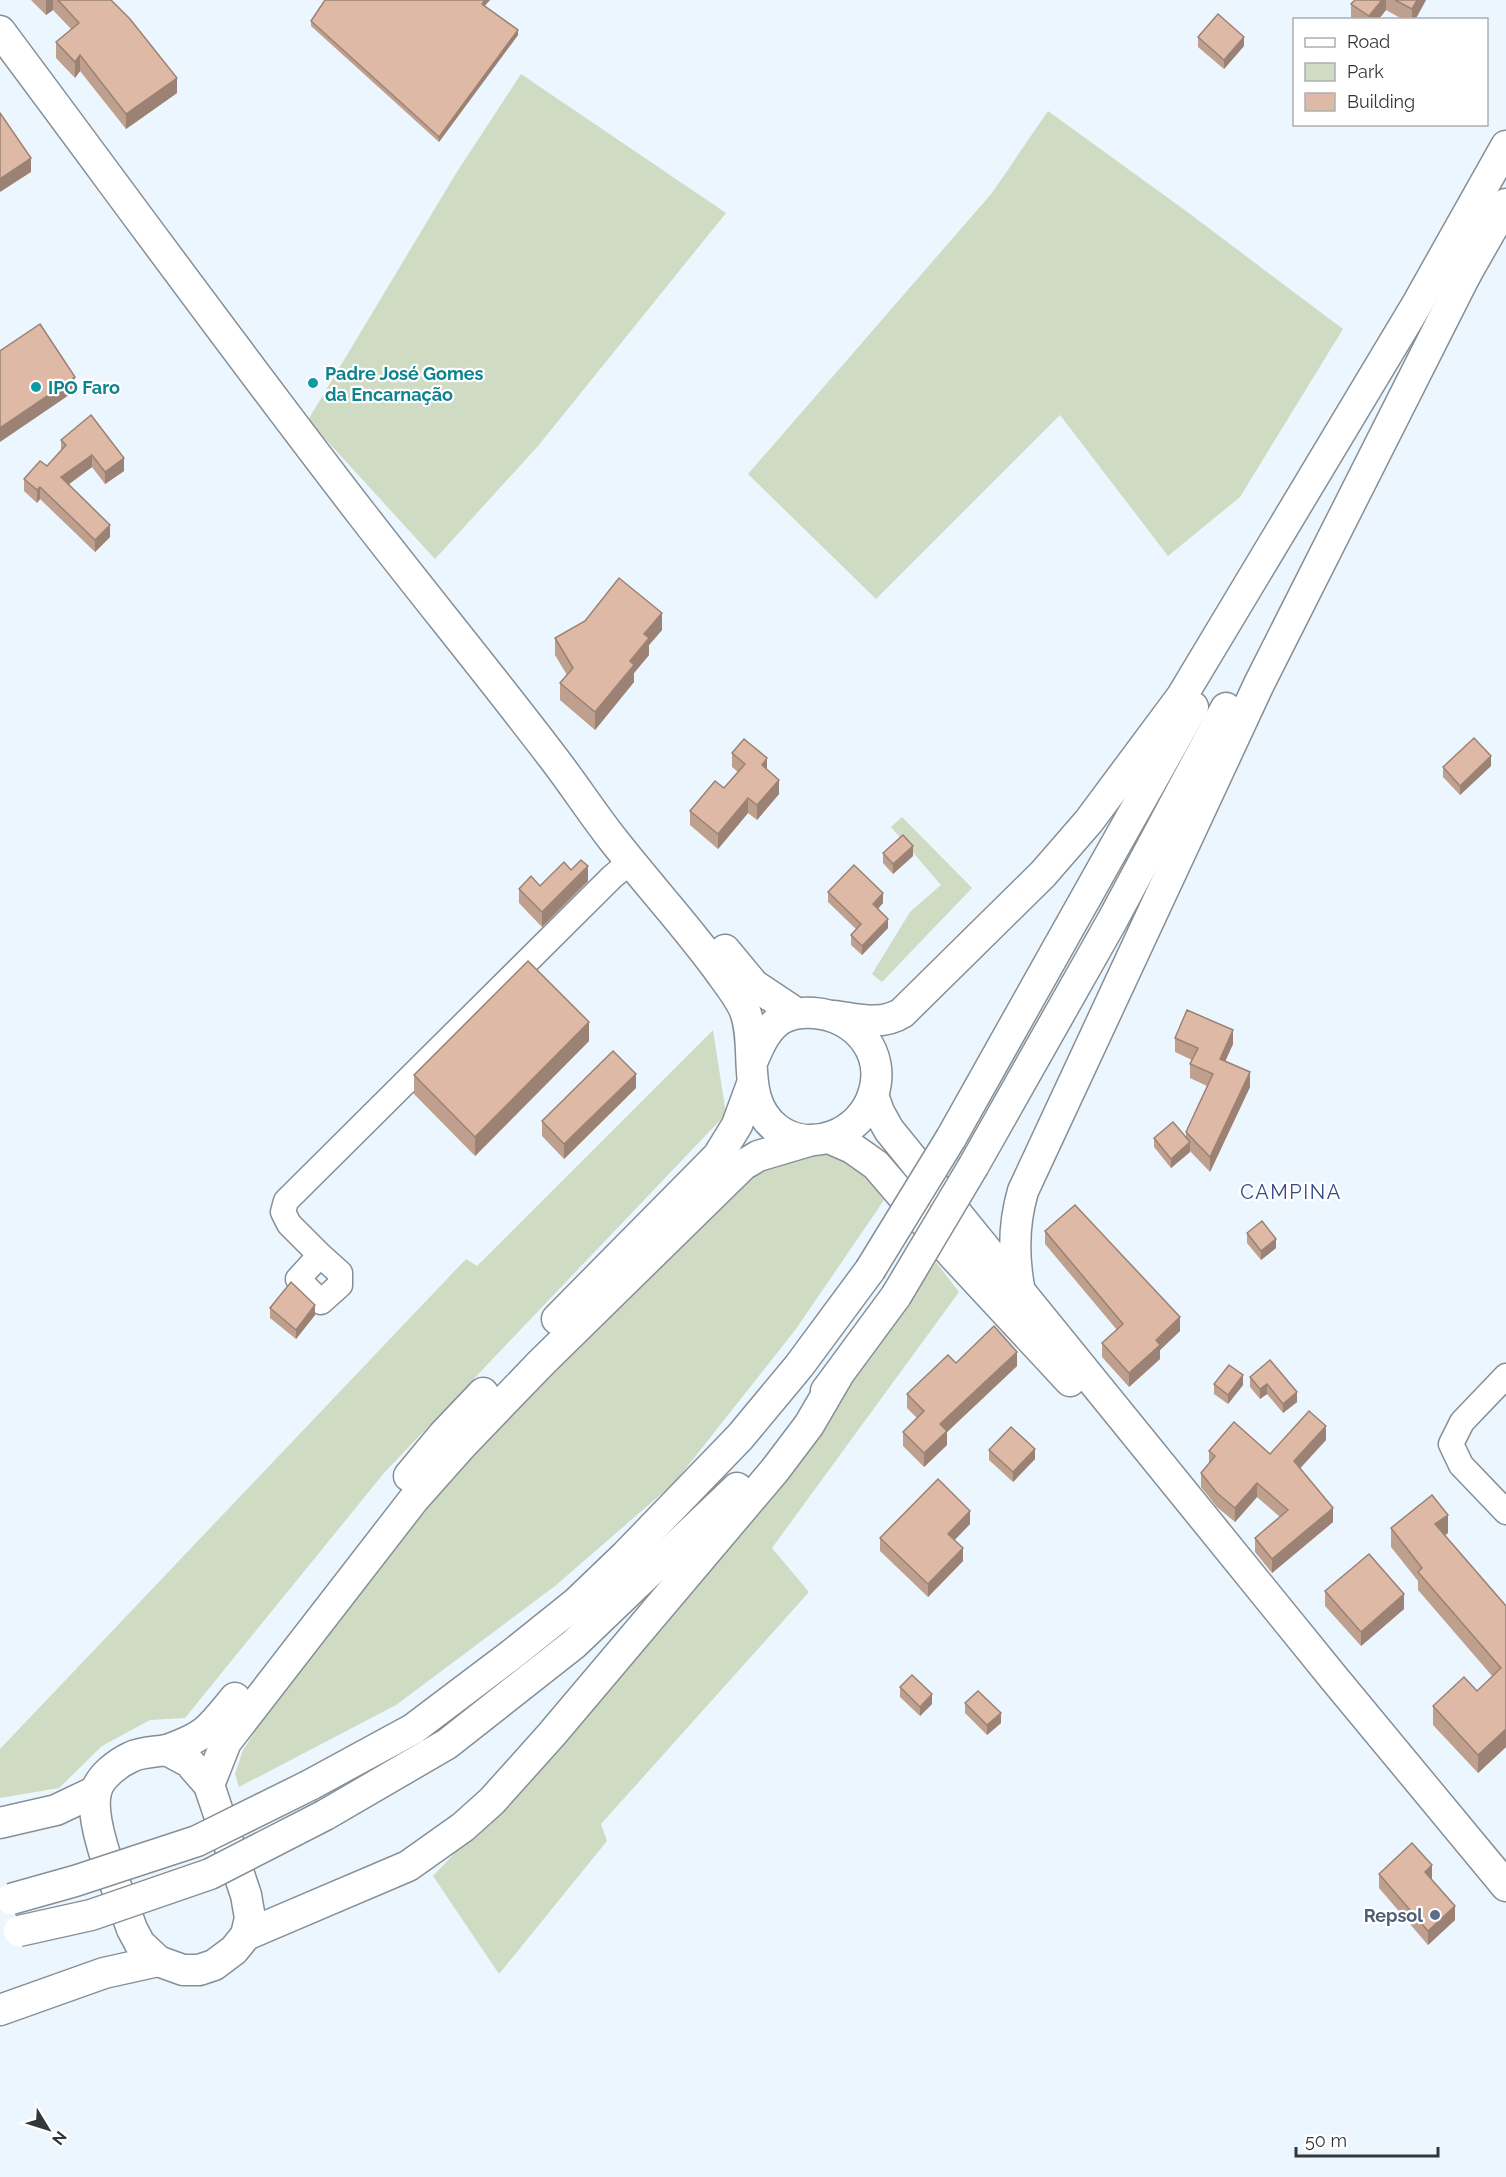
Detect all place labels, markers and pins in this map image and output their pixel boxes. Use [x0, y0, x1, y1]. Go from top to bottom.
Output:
place label: Padre José Gomes da Encarnação [325, 363, 484, 405]
marker: Padre José Gomes da Encarnação [306, 376, 320, 390]
place label: IPO Faro [48, 377, 120, 398]
marker: IPO Faro [29, 380, 43, 394]
place label: Repsol [1364, 1905, 1423, 1926]
marker: Repsol [1428, 1908, 1442, 1922]

